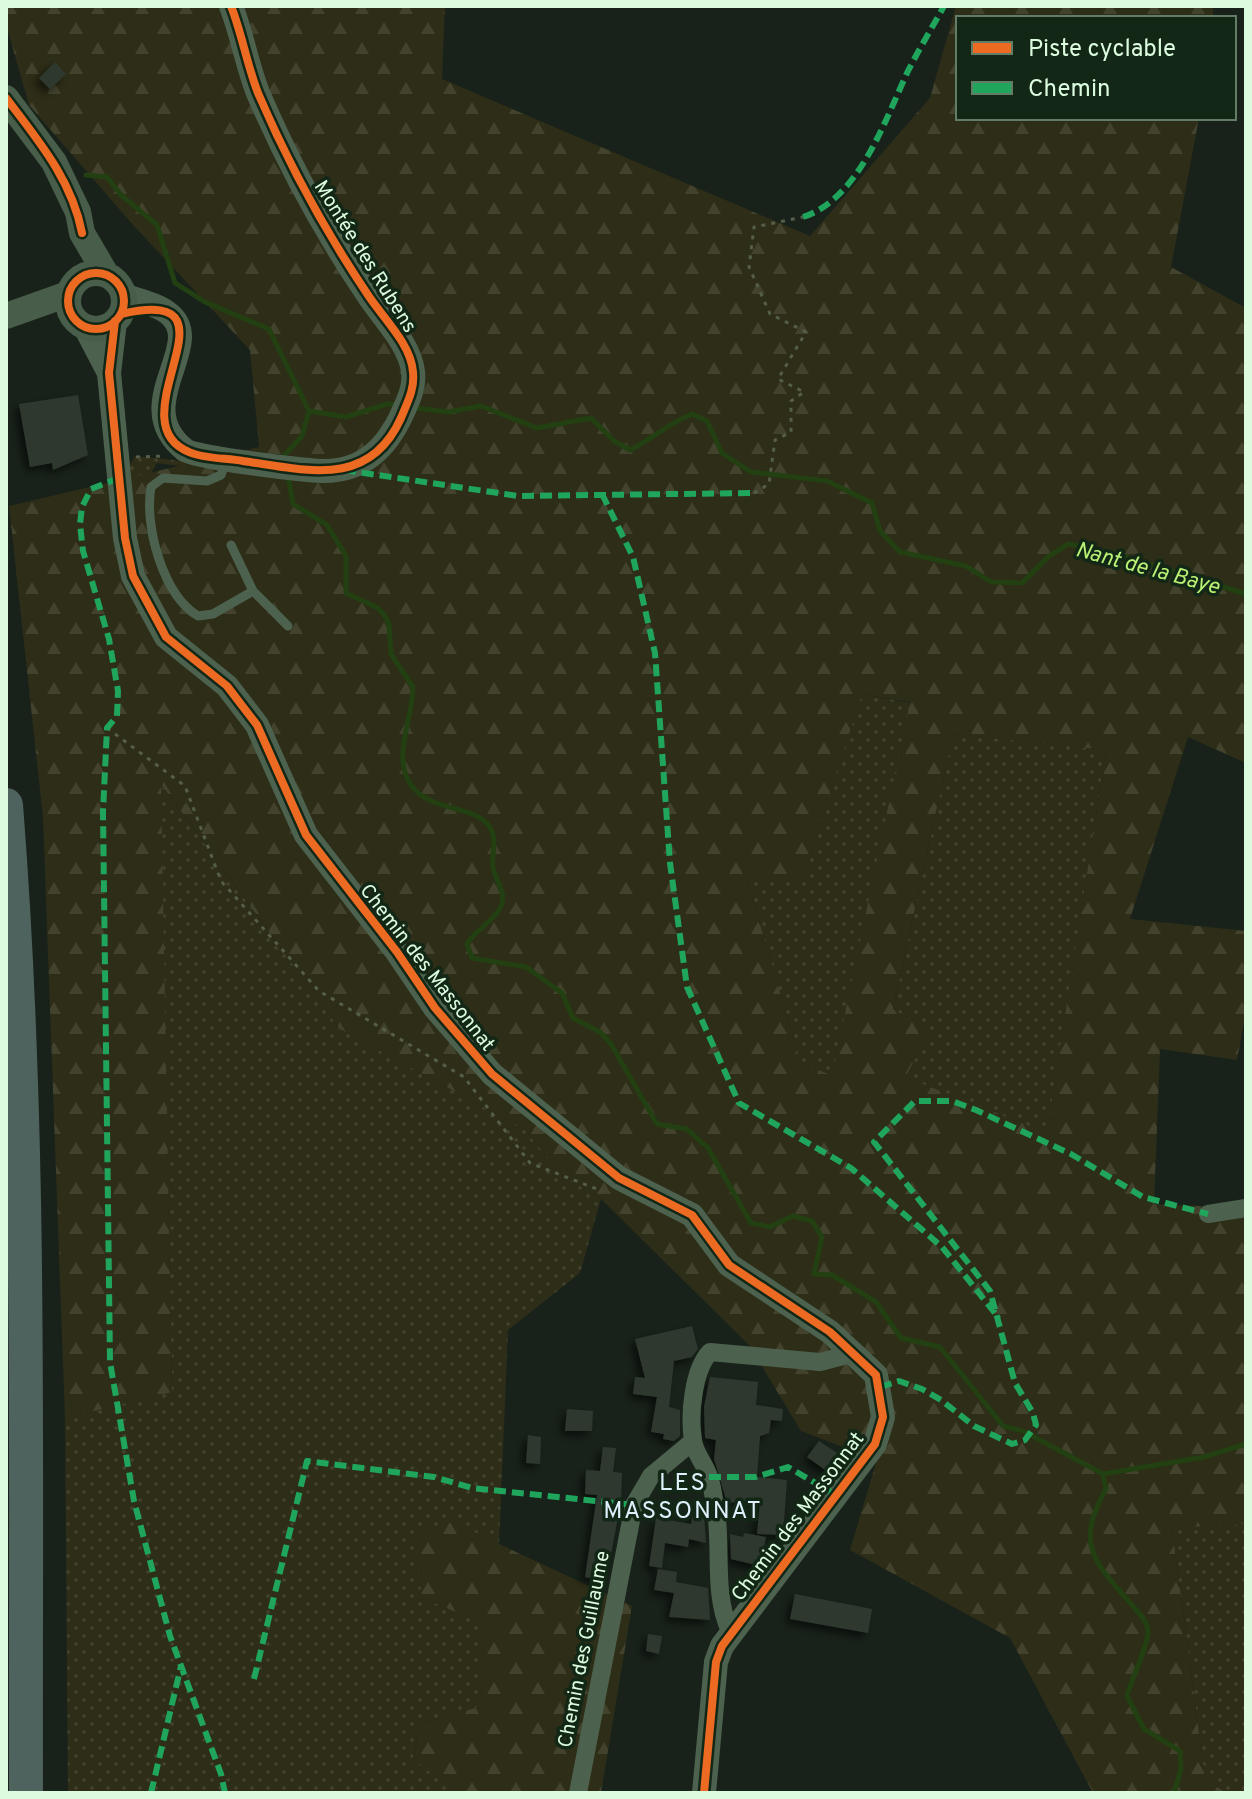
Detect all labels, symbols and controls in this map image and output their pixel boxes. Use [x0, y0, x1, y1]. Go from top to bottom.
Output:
legend [956, 16, 1236, 120]
text: Piste cyclable [1028, 35, 1176, 65]
text: Chemin [1028, 75, 1111, 105]
street label: Montée des Rubens [307, 176, 422, 338]
water label: Nant de la Baye [1073, 537, 1223, 602]
street label: Chemin des Massonnat [353, 879, 500, 1057]
street label: Chemin des Massonnat [726, 1427, 871, 1607]
district label: LES MASSONNAT [603, 1469, 763, 1527]
street label: Chemin des Guillaume [553, 1549, 617, 1750]

